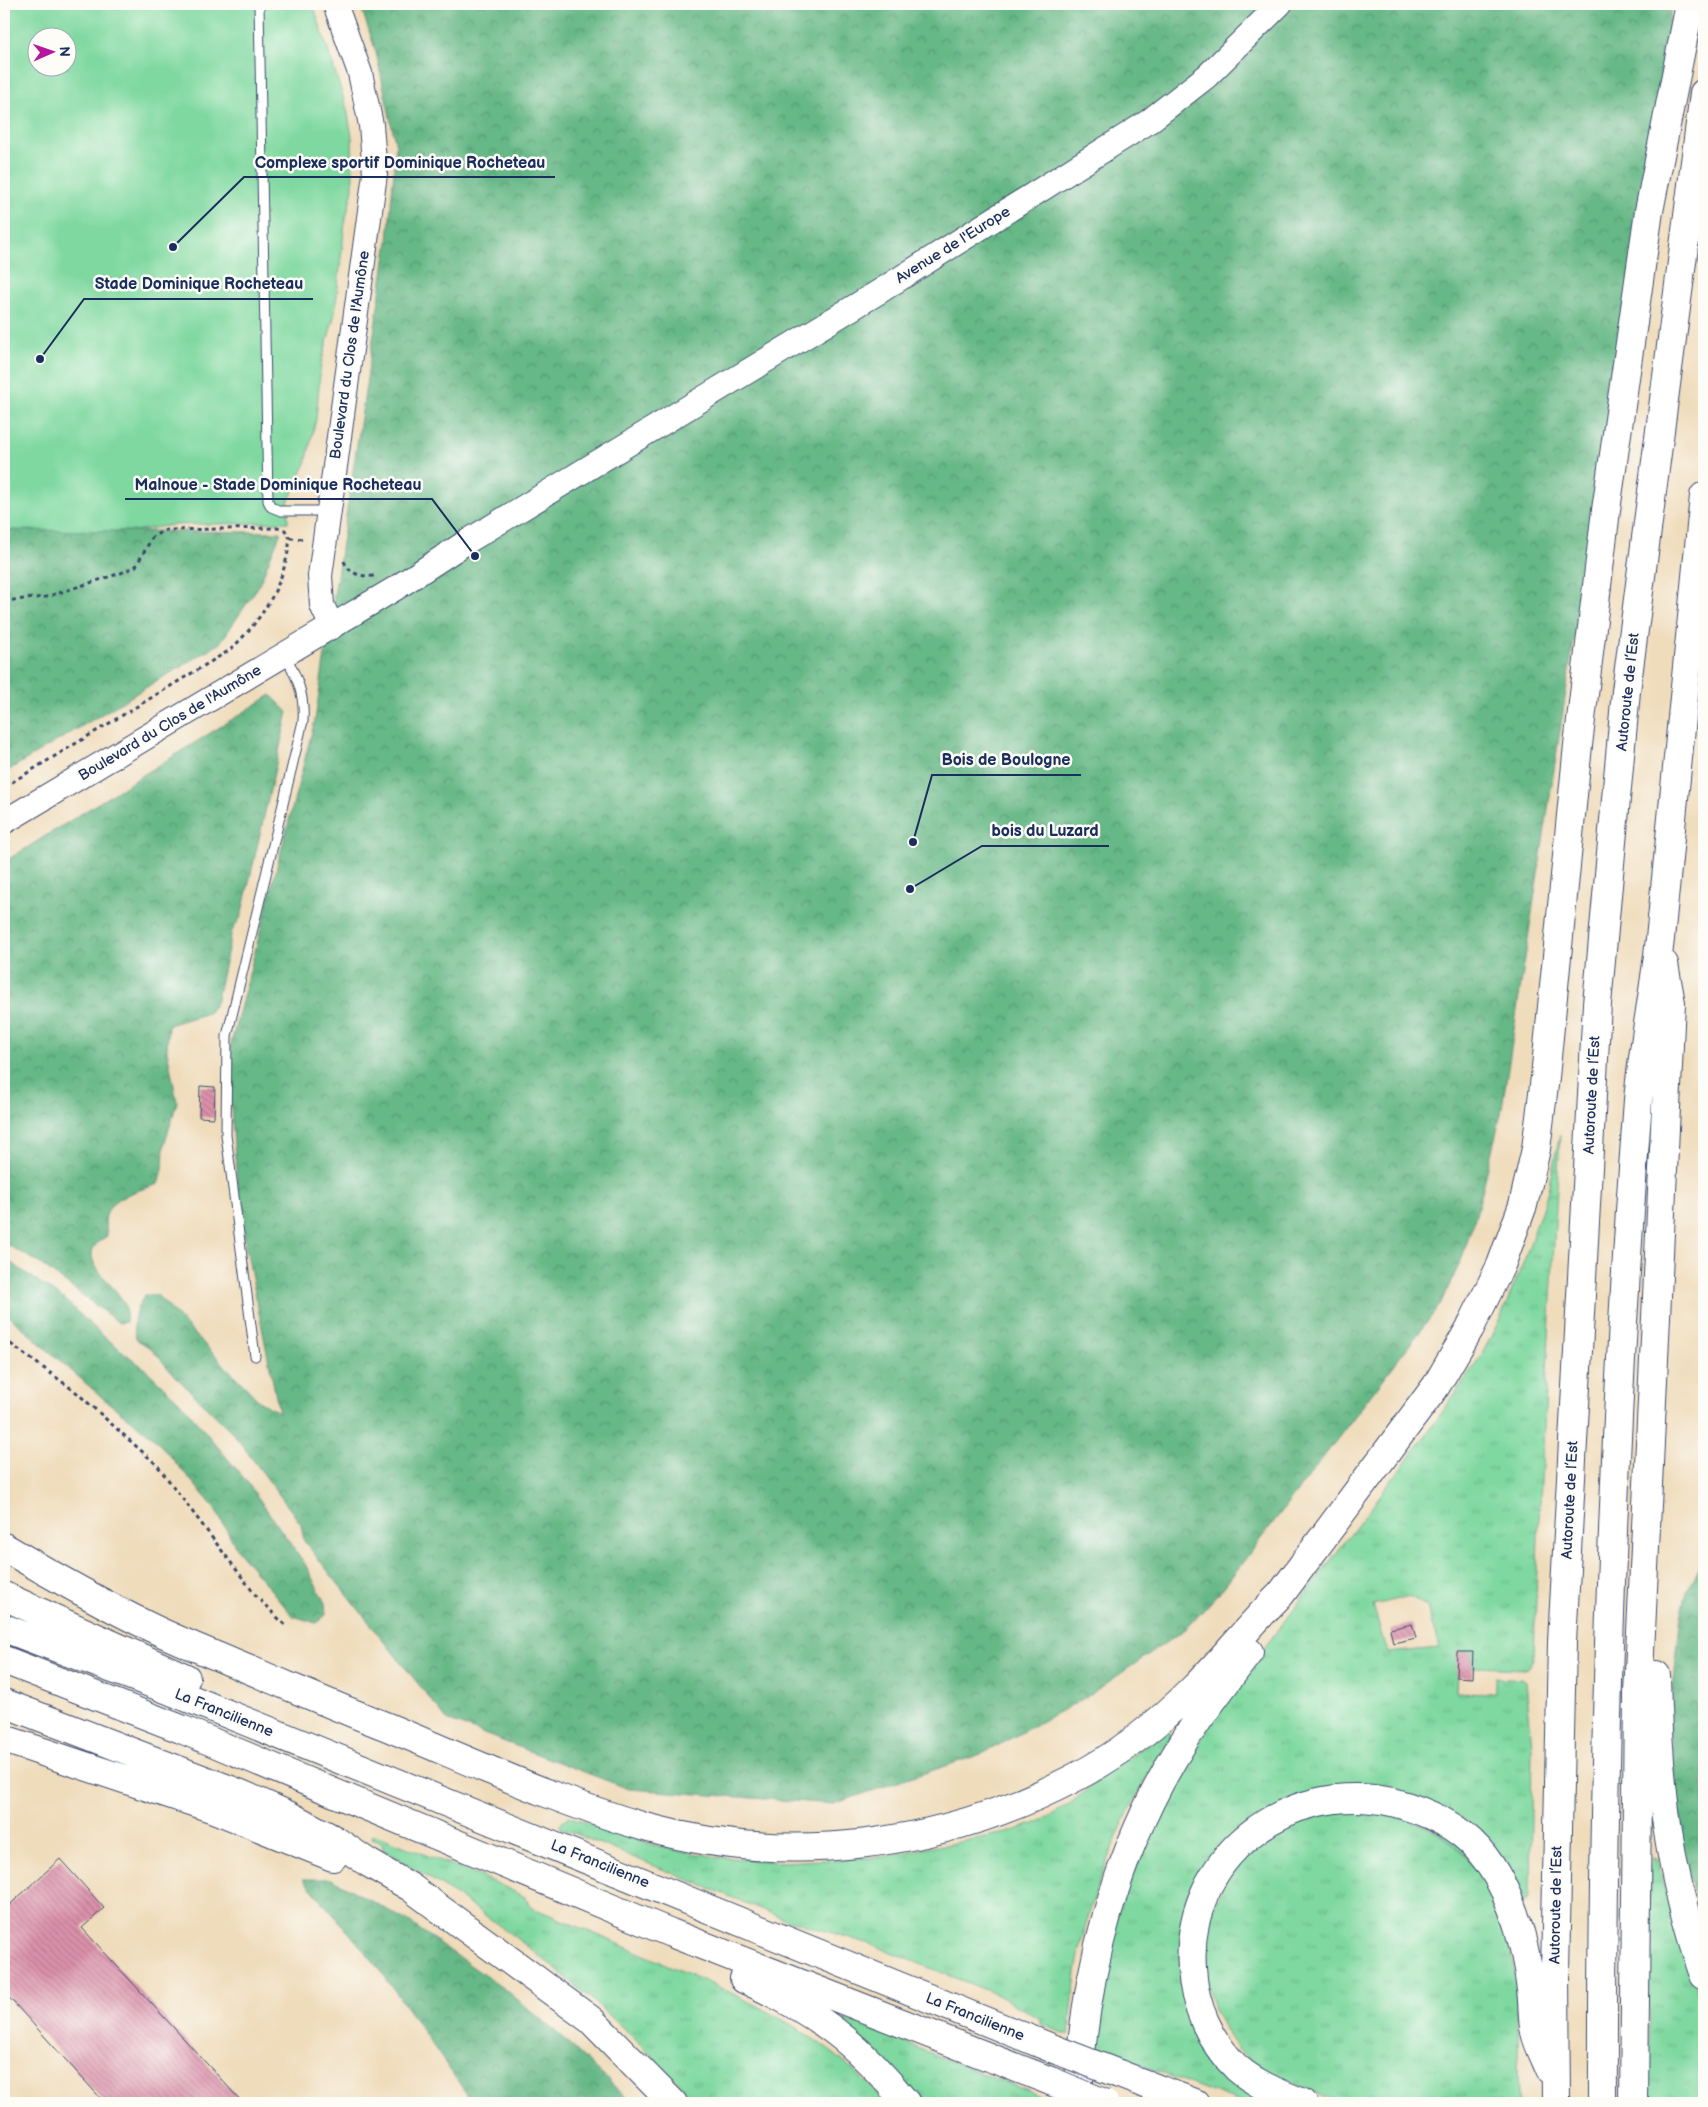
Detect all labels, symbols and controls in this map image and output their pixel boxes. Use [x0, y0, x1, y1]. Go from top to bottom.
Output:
north arrow [28, 28, 78, 78]
text: N [56, 46, 73, 57]
callout: Complexe sportif Dominique Rocheteau [244, 146, 555, 177]
text: Complexe sportif Dominique Rocheteau [255, 154, 545, 173]
street label: Avenue de l'Europe [892, 202, 1014, 288]
street label: Boulevard du Clos de l'Aumône [326, 250, 374, 460]
callout: Stade Dominique Rocheteau [84, 268, 313, 299]
text: Stade Dominique Rocheteau [95, 275, 303, 294]
callout: Malnoue - Stade Dominique Rocheteau [125, 468, 432, 499]
text: Malnoue - Stade Dominique Rocheteau [135, 476, 421, 495]
street label: Autoroute de l’Est [1612, 632, 1644, 752]
street label: Boulevard du Clos de l'Aumône [75, 661, 265, 785]
callout: Bois de Boulogne [932, 744, 1081, 775]
text: Bois de Boulogne [941, 751, 1071, 770]
callout: bois du Luzard [982, 815, 1109, 846]
text: bois du Luzard [991, 822, 1099, 841]
street label: Autoroute de l’Est [1579, 1035, 1605, 1155]
street label: Autoroute de l’Est [1557, 1440, 1583, 1560]
street label: La Francilienne [172, 1685, 276, 1741]
street label: La Francilienne [548, 1836, 652, 1892]
street label: Autoroute de l’Est [1545, 1845, 1567, 1964]
street label: La Francilienne [923, 1989, 1027, 2045]

